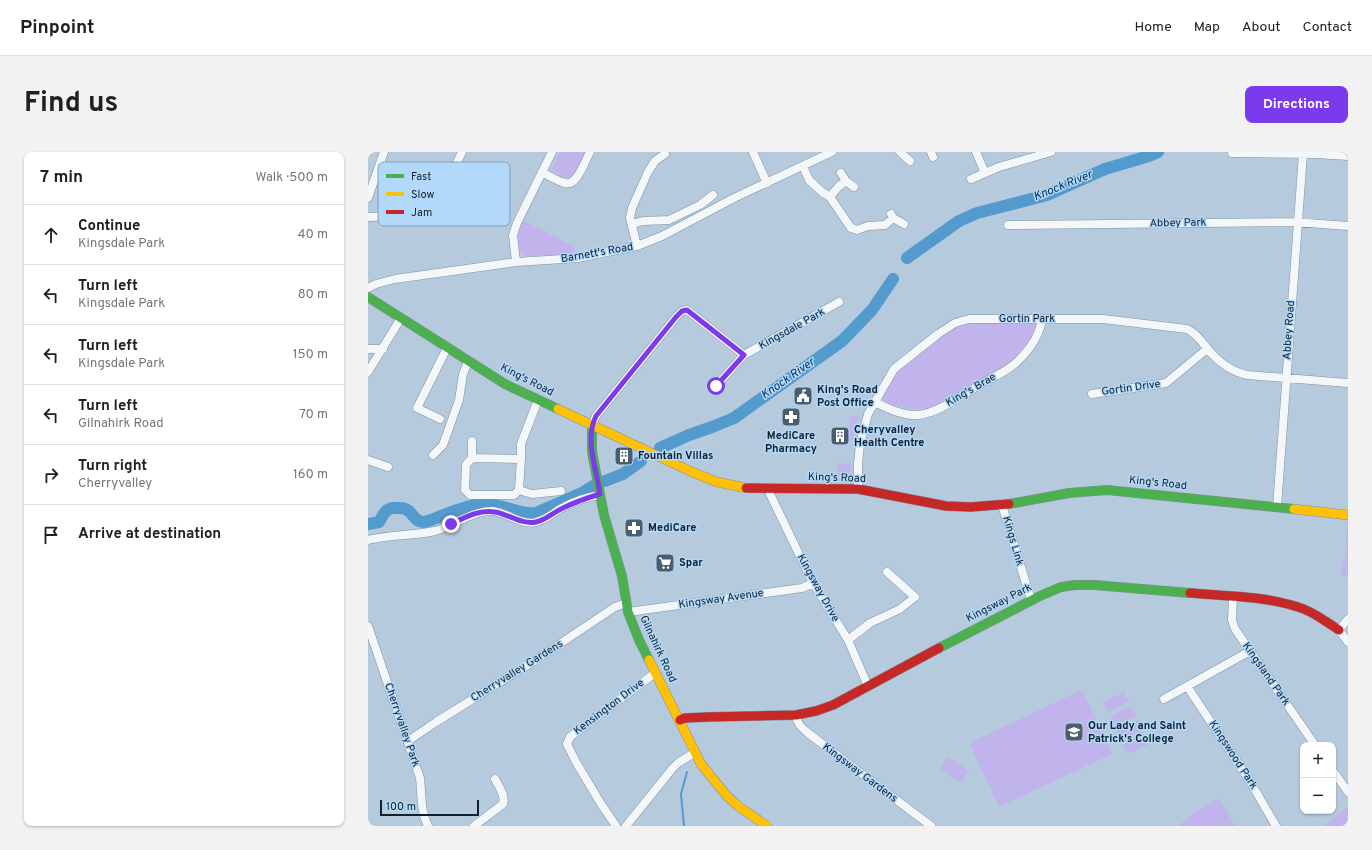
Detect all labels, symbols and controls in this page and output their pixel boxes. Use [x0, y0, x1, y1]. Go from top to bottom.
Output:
text: Pinpoint [20, 16, 95, 40]
text: Home [1135, 19, 1172, 36]
text: Map [1194, 19, 1220, 36]
text: About [1242, 19, 1281, 36]
text: Contact [1303, 19, 1352, 36]
text: Find us [24, 86, 118, 122]
button: Directions [1245, 86, 1348, 123]
legend [378, 162, 510, 226]
water label: Knock River [1031, 166, 1096, 205]
text: 7 min [40, 167, 83, 189]
text: Walk · 500 m [255, 170, 328, 186]
text: Fast [411, 170, 431, 184]
text: Slow [411, 188, 434, 202]
text: Jam [411, 206, 432, 220]
street label: Abbey Park [1149, 216, 1207, 230]
text: Continue [78, 217, 140, 236]
icon: ahead [40, 224, 62, 246]
text: 40 m [298, 227, 328, 243]
text: Kingsdale Park [78, 236, 165, 252]
street label: Barnett's Road [560, 240, 634, 266]
text: Turn left [78, 277, 138, 296]
icon: left [40, 284, 62, 306]
text: 80 m [298, 287, 328, 303]
text: Kingsdale Park [78, 296, 165, 312]
street label: Abbey Road [1280, 300, 1298, 360]
street label: Kingsdale Park [756, 305, 828, 353]
street label: Gortin Park [999, 312, 1055, 326]
text: Turn left [78, 337, 138, 356]
icon: left [40, 344, 62, 366]
text: 150 m [293, 347, 328, 363]
water label: Knock River [758, 354, 819, 403]
text: Kingsdale Park [78, 356, 165, 372]
street label: King's Road [498, 361, 556, 399]
street label: King's Brae [943, 370, 999, 410]
route start [707, 377, 725, 395]
street label: Gortin Drive [1100, 377, 1162, 399]
place label: King's Road Post Office [817, 383, 878, 410]
public building icon: King's Road Post Office [792, 385, 814, 407]
text: Turn left [78, 397, 138, 416]
icon: left [40, 404, 62, 426]
pharmacy icon: MediCare Pharmacy [780, 406, 802, 428]
text: 70 m [299, 407, 328, 423]
text: Gilnahirk Road [78, 416, 164, 432]
place label: Cheryvalley Health Centre [854, 423, 925, 450]
building icon: Cheryvalley Health Centre [829, 425, 851, 447]
place label: MediCare Pharmacy [765, 429, 817, 456]
building icon: Fountain Villas [613, 445, 635, 467]
place label: Fountain Villas [638, 449, 714, 463]
text: Turn right [78, 457, 147, 476]
icon: right [40, 464, 62, 486]
text: 160 m [293, 467, 328, 483]
street label: King's Road [808, 470, 866, 486]
street label: King's Road [1128, 473, 1188, 493]
text: Cherryvalley [78, 476, 152, 492]
street label: Kings Link [999, 514, 1027, 568]
route end [442, 515, 460, 533]
pharmacy icon: MediCare [623, 517, 645, 539]
place label: MediCare [648, 521, 696, 535]
icon: arrive [40, 524, 62, 546]
text: Arrive at destination [78, 525, 221, 544]
supermarket icon: Spar [654, 552, 676, 574]
street label: Kingsway Drive [794, 552, 842, 625]
place label: Spar [679, 556, 703, 570]
street label: Kingsway Park [964, 580, 1035, 626]
street label: Kingsway Avenue [677, 586, 765, 612]
street label: Gilnahirk Road [636, 613, 680, 685]
street label: Cherryvalley Gardens [468, 637, 566, 705]
street label: Kingsland Park [1239, 640, 1293, 709]
street label: Kensington Drive [571, 676, 647, 738]
street label: Cherryvalley Park [381, 681, 423, 769]
street label: Kingswood Park [1205, 718, 1261, 792]
place label: Our Lady and Saint Patrick's College [1088, 719, 1186, 746]
school or university icon: Our Lady and Saint Patrick's College [1063, 721, 1085, 743]
street label: Kingsway Gardens [820, 740, 900, 806]
map controls [1300, 742, 1336, 814]
button: + [1300, 742, 1336, 778]
button: − [1300, 778, 1336, 814]
scale bar [380, 798, 479, 817]
text: 100 m [386, 800, 416, 814]

